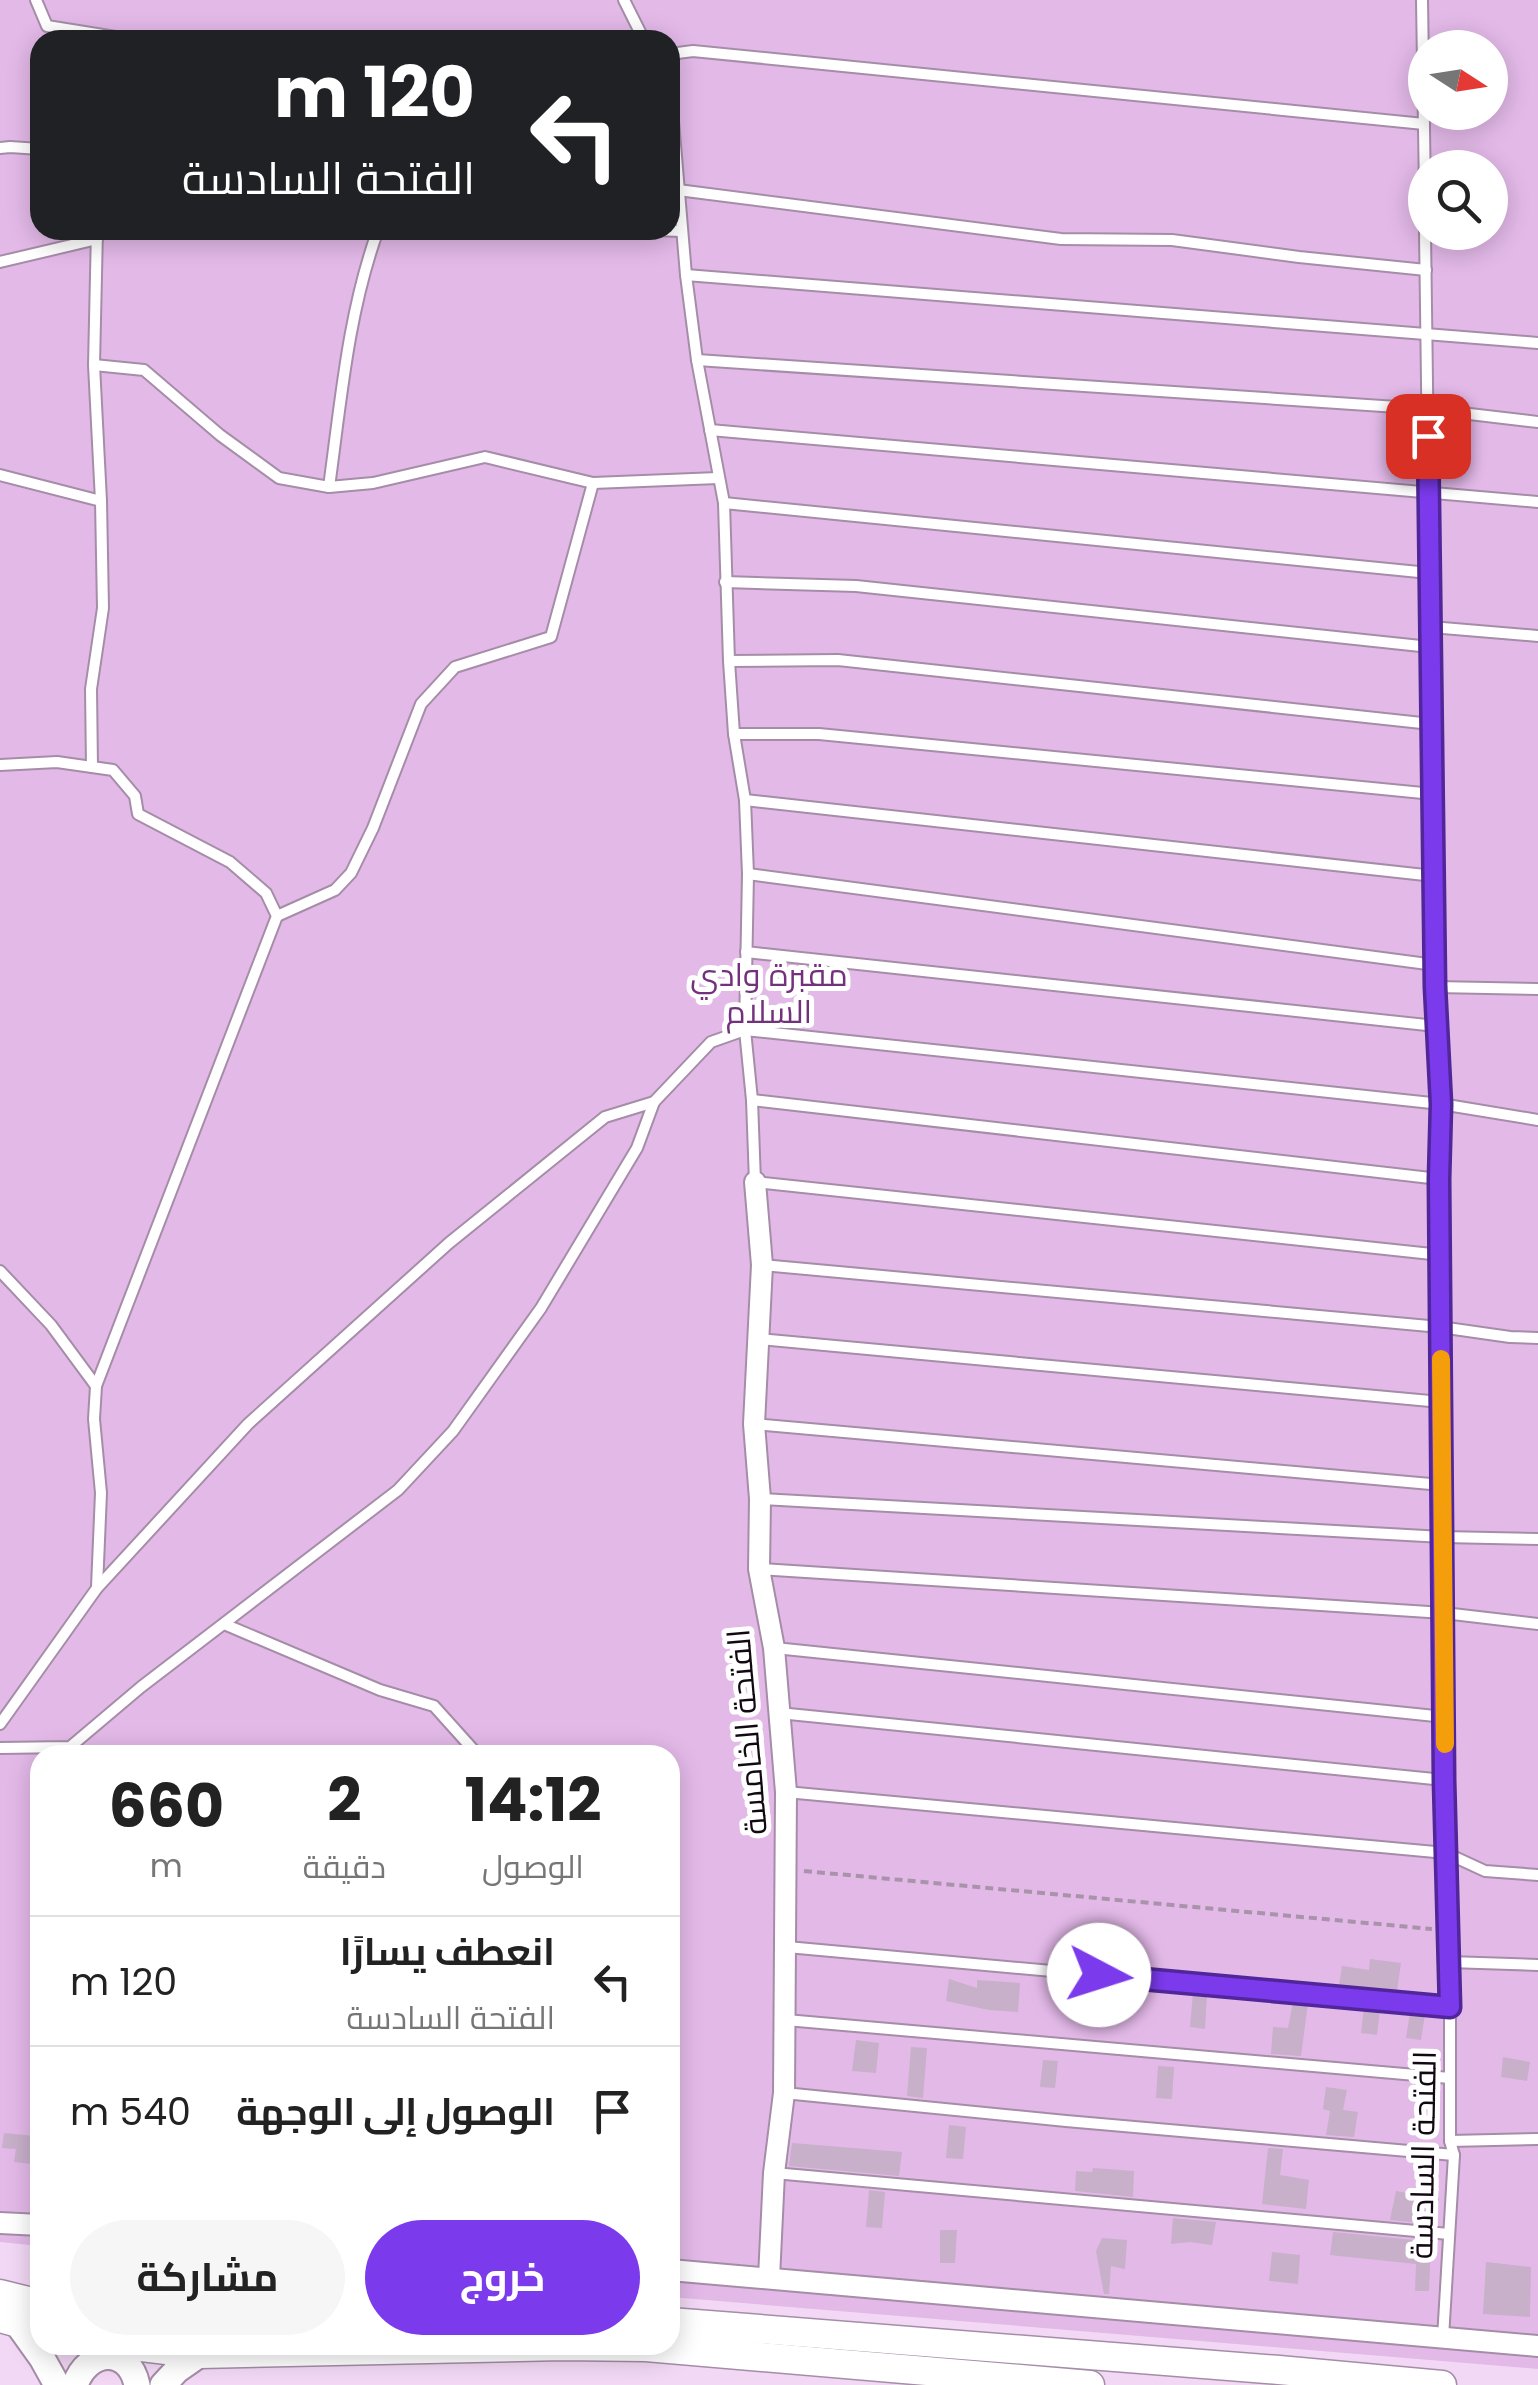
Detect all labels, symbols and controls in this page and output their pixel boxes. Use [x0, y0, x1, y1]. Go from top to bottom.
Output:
north arrow [1408, 30, 1508, 130]
map controls [1408, 30, 1508, 250]
text: 120 m [274, 43, 475, 142]
icon: left [510, 70, 640, 200]
text: الفتحة السادسة [182, 147, 475, 210]
button: search [1408, 150, 1508, 250]
pin [1386, 394, 1471, 479]
icon: arrive [1401, 409, 1456, 464]
park label: مقبرة وادي السلام [690, 952, 848, 1034]
street label: الفتحة الخامسة [715, 1627, 778, 1837]
text: 2 [327, 1758, 361, 1842]
text: 14:12 [464, 1758, 601, 1842]
text: 660 [109, 1764, 224, 1848]
text: m [150, 1843, 183, 1888]
text: دقيقة [303, 1844, 386, 1889]
text: الوصول [482, 1844, 584, 1889]
position arrow [1047, 1923, 1151, 2027]
text: انعطف يسارًا [340, 1925, 555, 1978]
icon: left [585, 1954, 640, 2009]
text: 120 m [70, 1955, 177, 2008]
text: الفتحة السادسة [347, 1995, 555, 2040]
street label: الفتحة السادسة [1398, 2050, 1447, 2260]
icon: arrive [585, 2084, 640, 2139]
text: 540 m [70, 2085, 191, 2138]
text: الوصول إلى الوجهة [236, 2085, 555, 2138]
button: مشاركة [70, 2220, 345, 2335]
button: خروج [365, 2220, 640, 2335]

